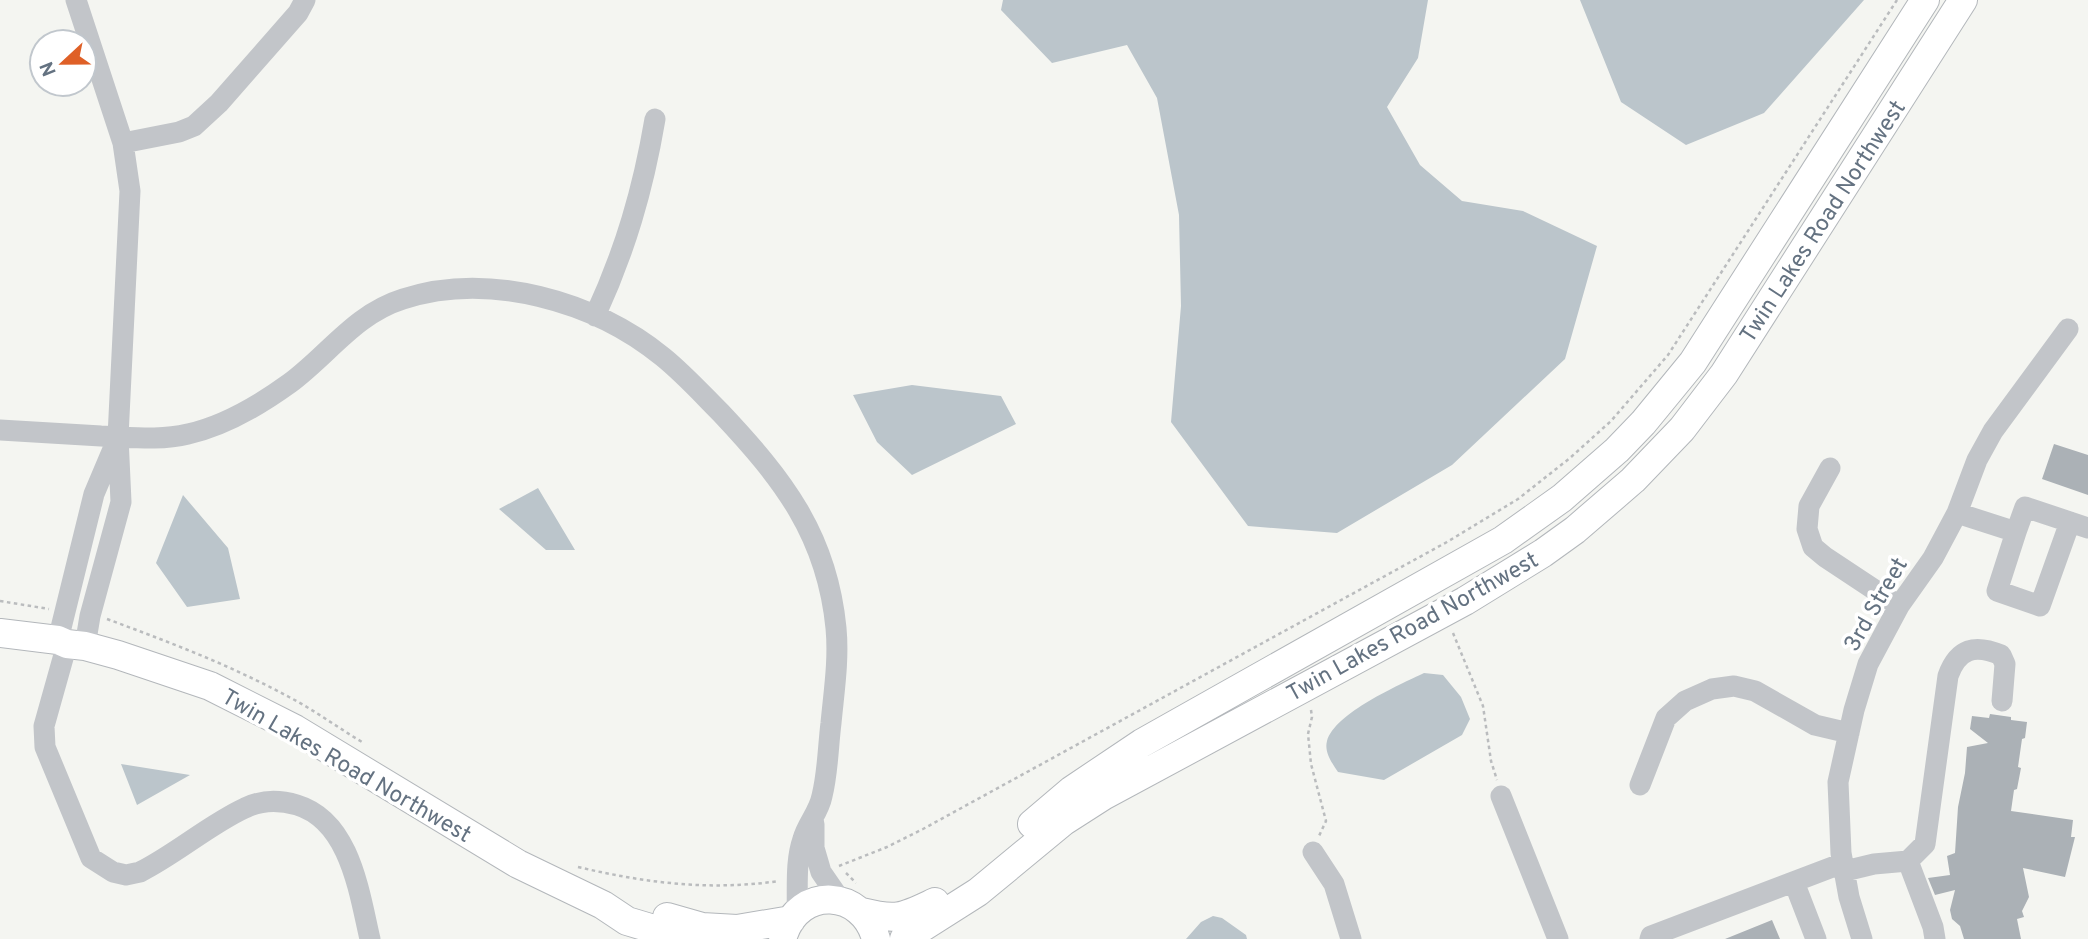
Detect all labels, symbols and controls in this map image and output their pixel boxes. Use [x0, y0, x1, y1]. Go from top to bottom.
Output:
north arrow [28, 28, 98, 98]
text: N [35, 58, 63, 79]
street label: Twin Lakes Road Northwest [1735, 96, 1913, 349]
street label: Twin Lakes Road Northwest [1282, 547, 1544, 710]
street label: 3rd Street [1839, 553, 1916, 657]
street label: Twin Lakes Road Northwest [216, 684, 476, 851]

